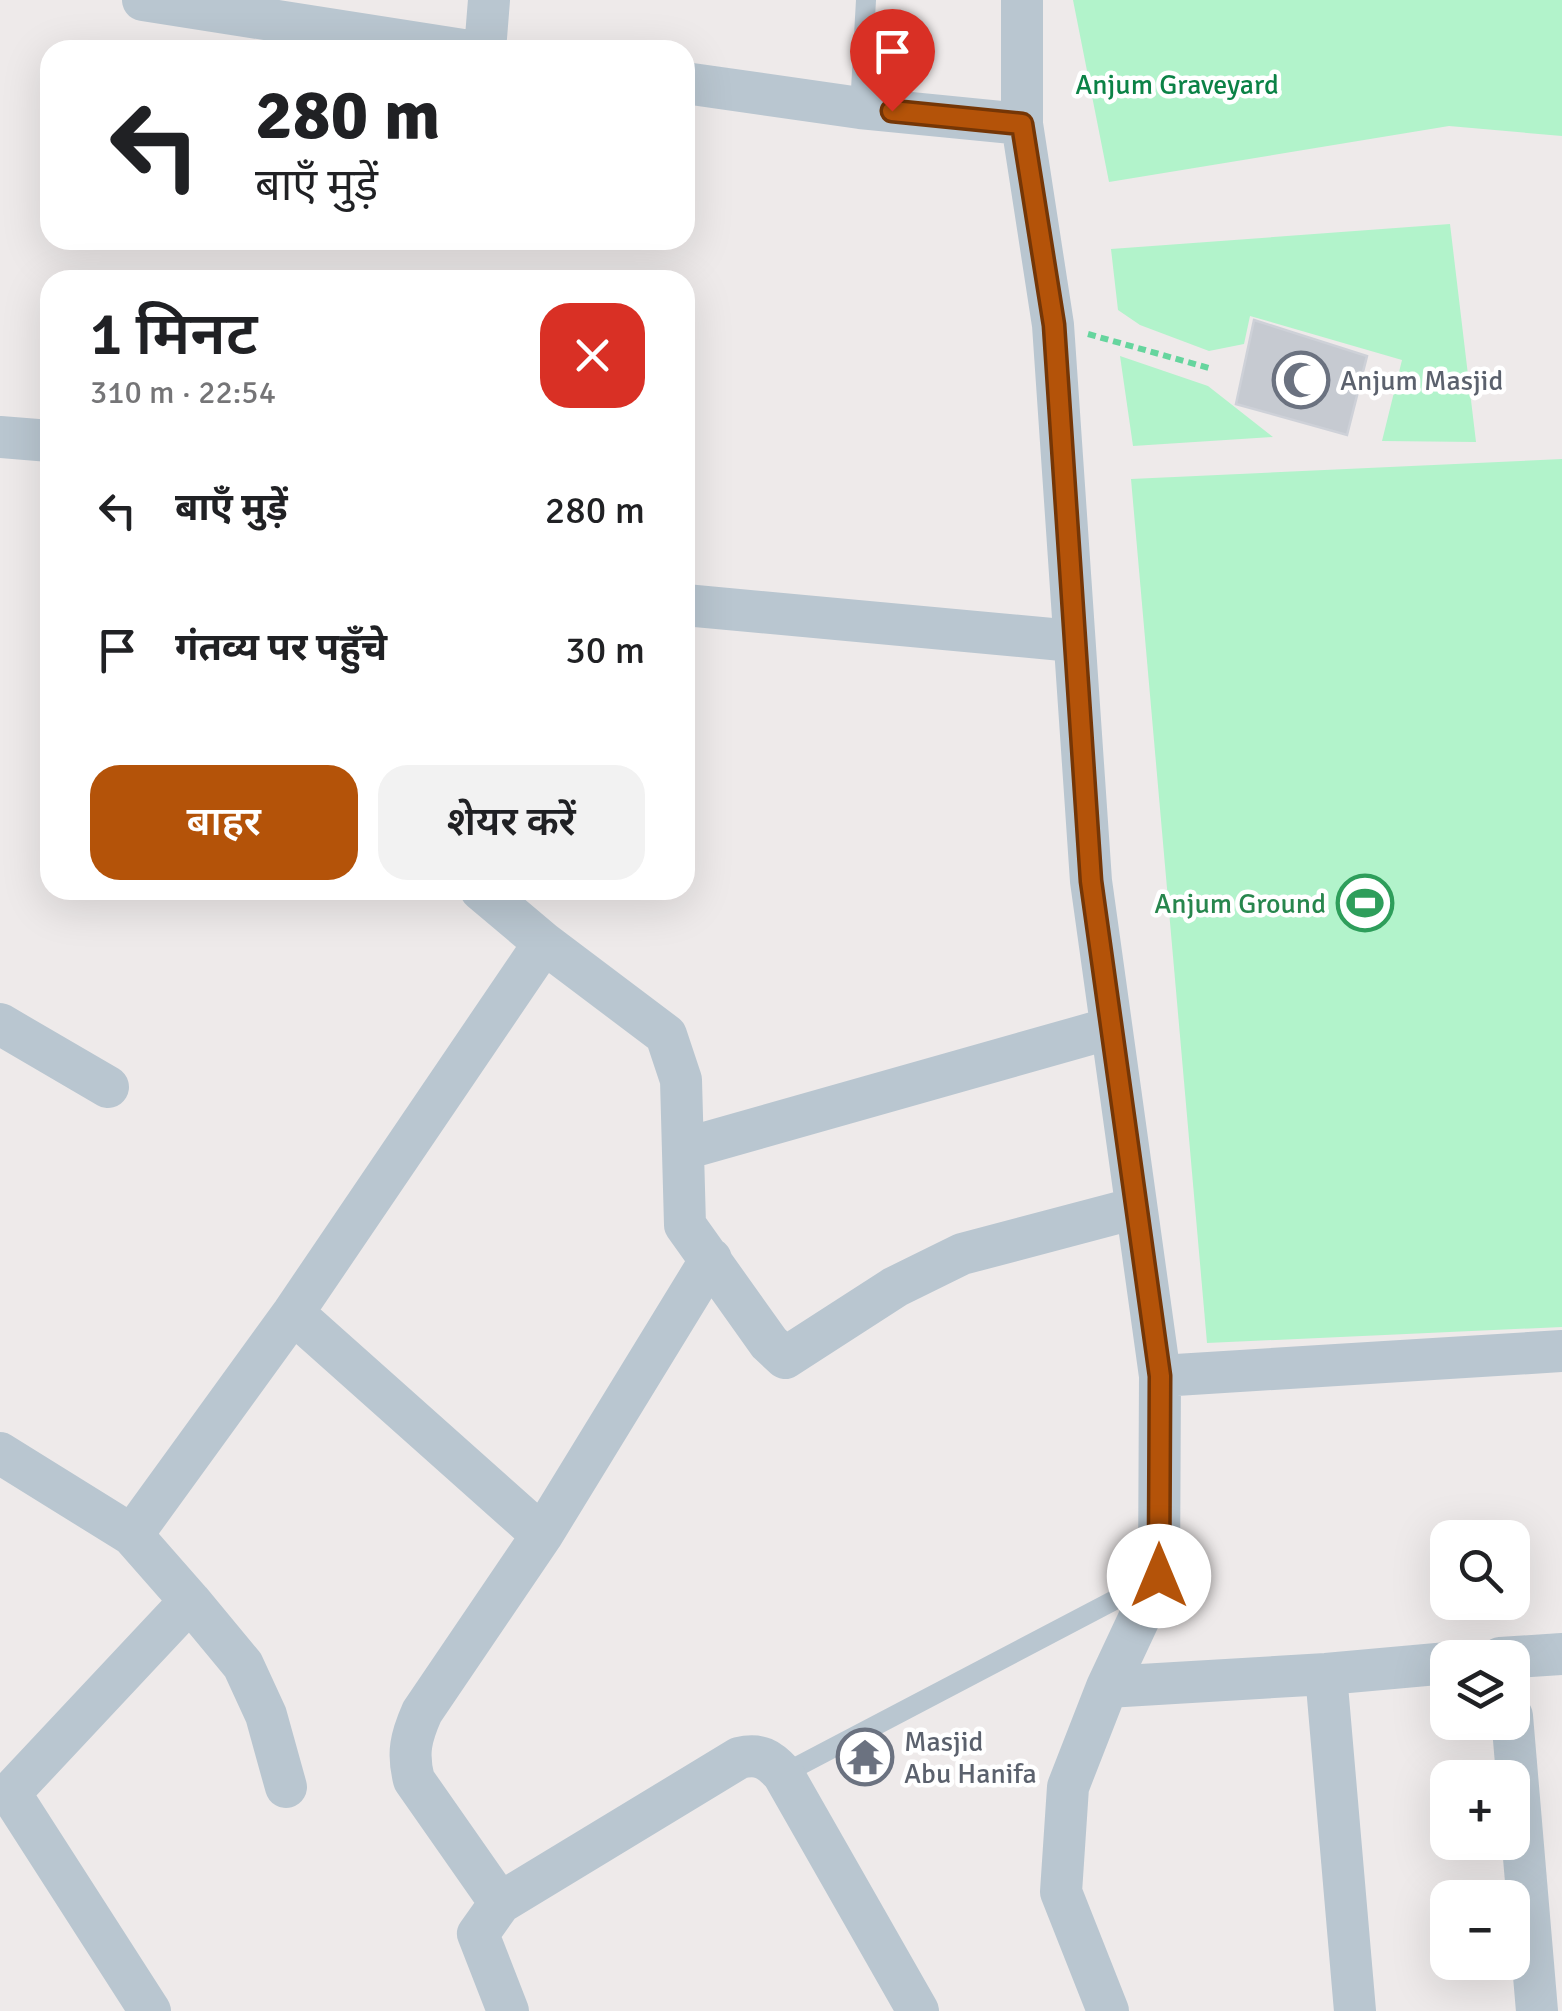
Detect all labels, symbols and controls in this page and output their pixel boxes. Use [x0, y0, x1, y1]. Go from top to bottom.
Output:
pin [850, 9, 935, 112]
icon: arrive [865, 24, 920, 79]
park label: Anjum Graveyard [1075, 68, 1279, 102]
text: 280 m [255, 72, 440, 158]
icon: left [90, 80, 220, 210]
text: बाएँ मुड़ें [255, 158, 378, 213]
text: 1 मिनट [90, 298, 257, 372]
button: close [540, 303, 645, 408]
mosque icon: Anjum Masjid [1271, 350, 1331, 410]
place label: Anjum Masjid [1340, 364, 1503, 398]
text: 310 m · 22:54 [90, 373, 276, 412]
icon: left [90, 483, 145, 538]
text: बाएँ मुड़ें [175, 484, 288, 531]
text: 280 m [545, 487, 645, 534]
icon: arrive [90, 623, 145, 678]
text: गंतव्य पर पहुँचे [175, 624, 387, 671]
text: 30 m [565, 627, 645, 674]
button: बाहर [90, 765, 358, 880]
button: शेयर करें [378, 765, 645, 880]
sports icon: Anjum Ground [1335, 873, 1395, 933]
place label: Anjum Ground [1154, 887, 1326, 921]
map controls [1430, 1520, 1530, 1980]
button: search [1430, 1520, 1530, 1620]
position arrow [1107, 1524, 1211, 1628]
button: layers [1430, 1640, 1530, 1740]
place label: Masjid Abu Hanifa [904, 1725, 1037, 1791]
temple icon: Masjid Abu Hanifa [835, 1727, 895, 1787]
button: + [1430, 1760, 1530, 1860]
button: − [1430, 1880, 1530, 1980]

